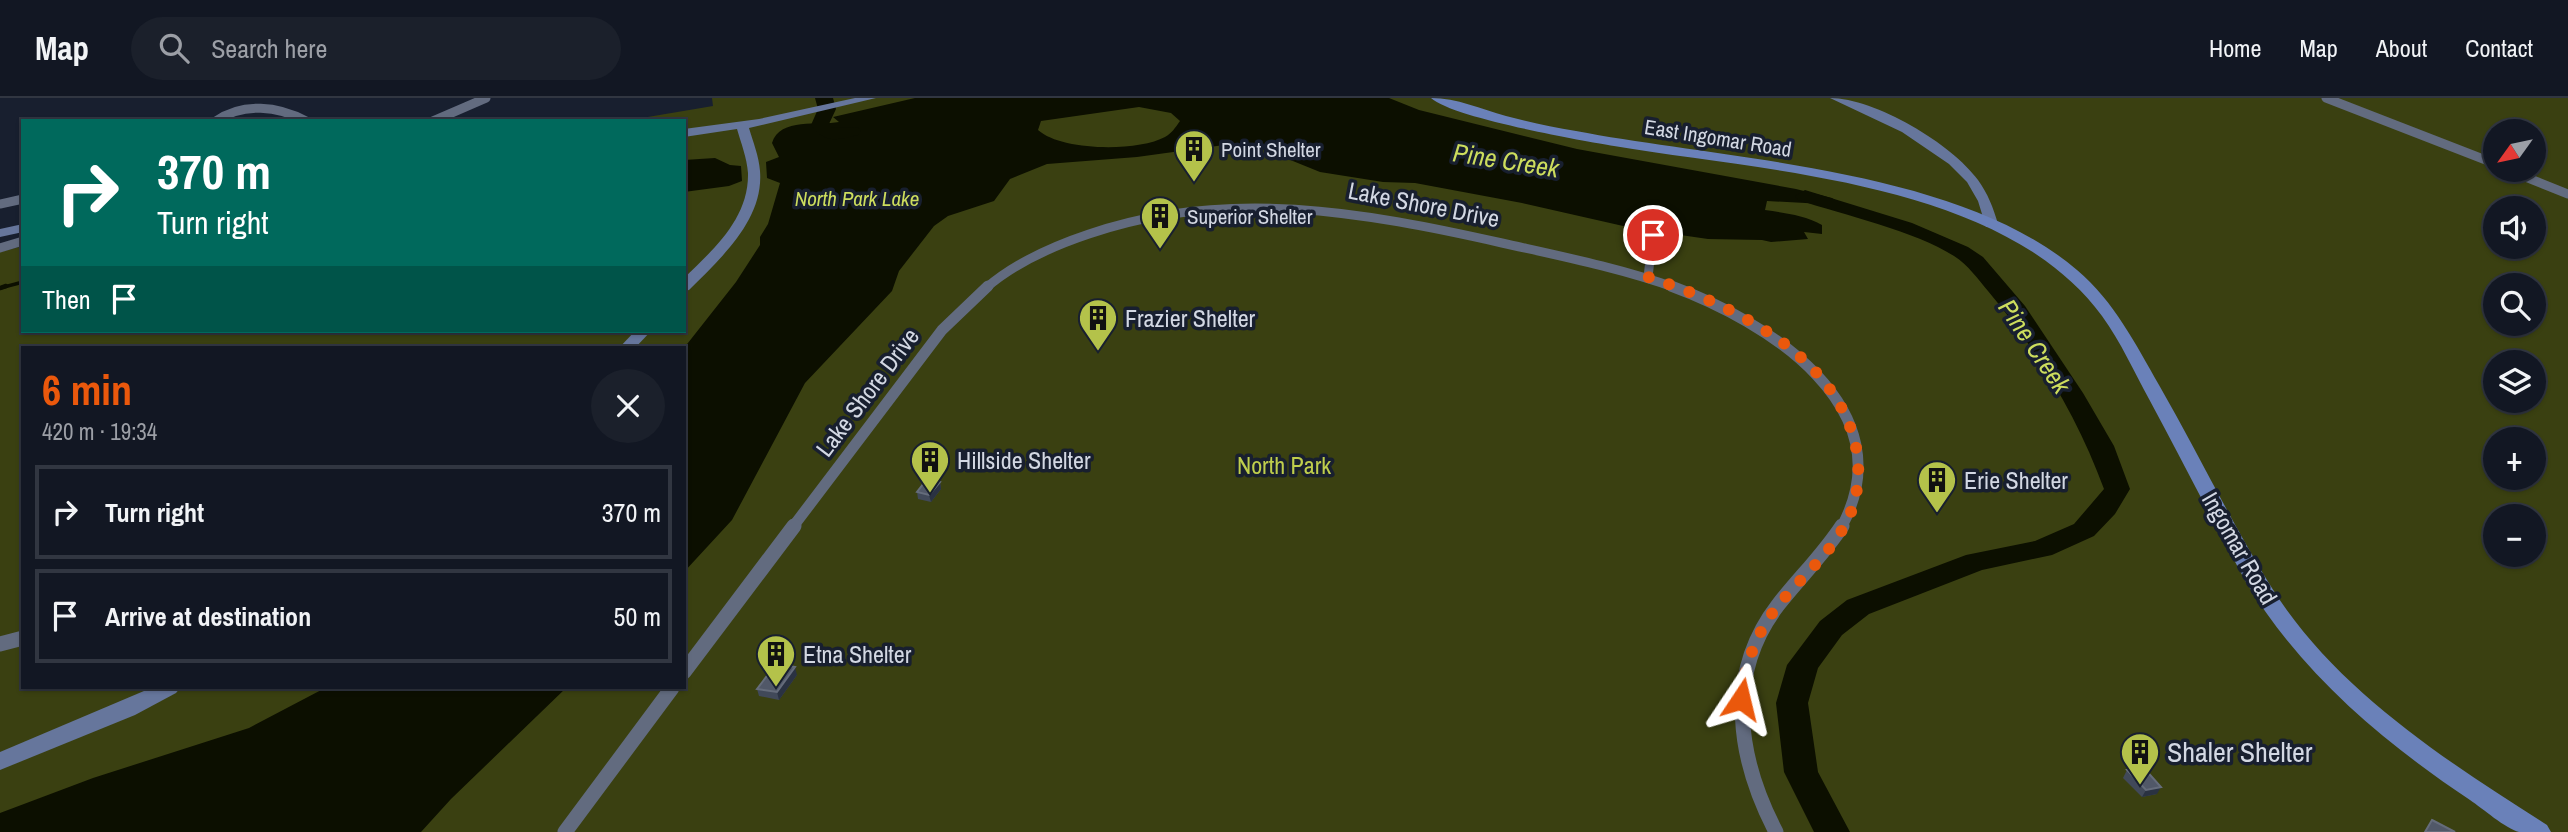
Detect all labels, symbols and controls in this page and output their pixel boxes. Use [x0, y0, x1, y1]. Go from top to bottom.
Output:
search box [131, 17, 621, 80]
text: Map [35, 26, 89, 70]
icon: search [155, 29, 193, 67]
text: Search here [211, 31, 327, 66]
text: Home [2209, 32, 2261, 64]
text: Map [2299, 32, 2338, 64]
text: About [2376, 32, 2427, 64]
text: Contact [2465, 32, 2533, 64]
street label: East Ingomar Road [1642, 112, 1794, 164]
north arrow [2483, 119, 2546, 182]
map controls [2483, 119, 2546, 567]
building icon: Point Shelter [1173, 128, 1215, 183]
water label: Pine Creek [1451, 134, 1563, 186]
place label: Point Shelter [1221, 135, 1321, 164]
text: 370 m [157, 138, 271, 204]
icon: right [42, 147, 133, 238]
street label: Lake Shore Drive [1346, 174, 1502, 234]
water label: North Park Lake [795, 184, 919, 213]
building icon: Superior Shelter [1139, 195, 1181, 250]
button: sound [2483, 196, 2546, 259]
text: Turn right [157, 201, 269, 244]
place label: Superior Shelter [1187, 202, 1313, 231]
pin [1623, 205, 1683, 265]
icon: arrive [1634, 216, 1672, 254]
button: search [2483, 273, 2546, 336]
icon: arrive [105, 280, 143, 318]
text: Then [42, 282, 91, 317]
water label: Pine Creek [1991, 292, 2080, 401]
building icon: Frazier Shelter [1077, 297, 1119, 352]
place label: Frazier Shelter [1125, 302, 1256, 334]
street label: Lake Shore Drive [808, 321, 926, 463]
button: layers [2483, 350, 2546, 413]
text: 6 min [42, 362, 132, 418]
button: close [591, 369, 665, 443]
text: 420 m · 19:34 [42, 416, 157, 447]
button: + [2483, 427, 2546, 490]
building icon: Hillside Shelter [909, 439, 951, 494]
place label: Hillside Shelter [957, 444, 1091, 476]
park label: North Park [1237, 449, 1331, 481]
building icon: Erie Shelter [1916, 459, 1958, 514]
place label: Erie Shelter [1964, 464, 2068, 496]
street label: Ingomar Road [2195, 486, 2285, 610]
icon: right [46, 493, 84, 531]
text: Turn right [105, 495, 204, 530]
text: 370 m [602, 495, 661, 530]
button: − [2483, 504, 2546, 567]
icon: arrive [46, 597, 84, 635]
text: Arrive at destination [105, 599, 311, 634]
text: 50 m [614, 599, 661, 634]
building icon: Etna Shelter [755, 633, 797, 688]
place label: Etna Shelter [803, 638, 912, 670]
position arrow [1704, 662, 1778, 736]
building icon: Shaler Shelter [2119, 731, 2161, 786]
place label: Shaler Shelter [2167, 733, 2313, 771]

